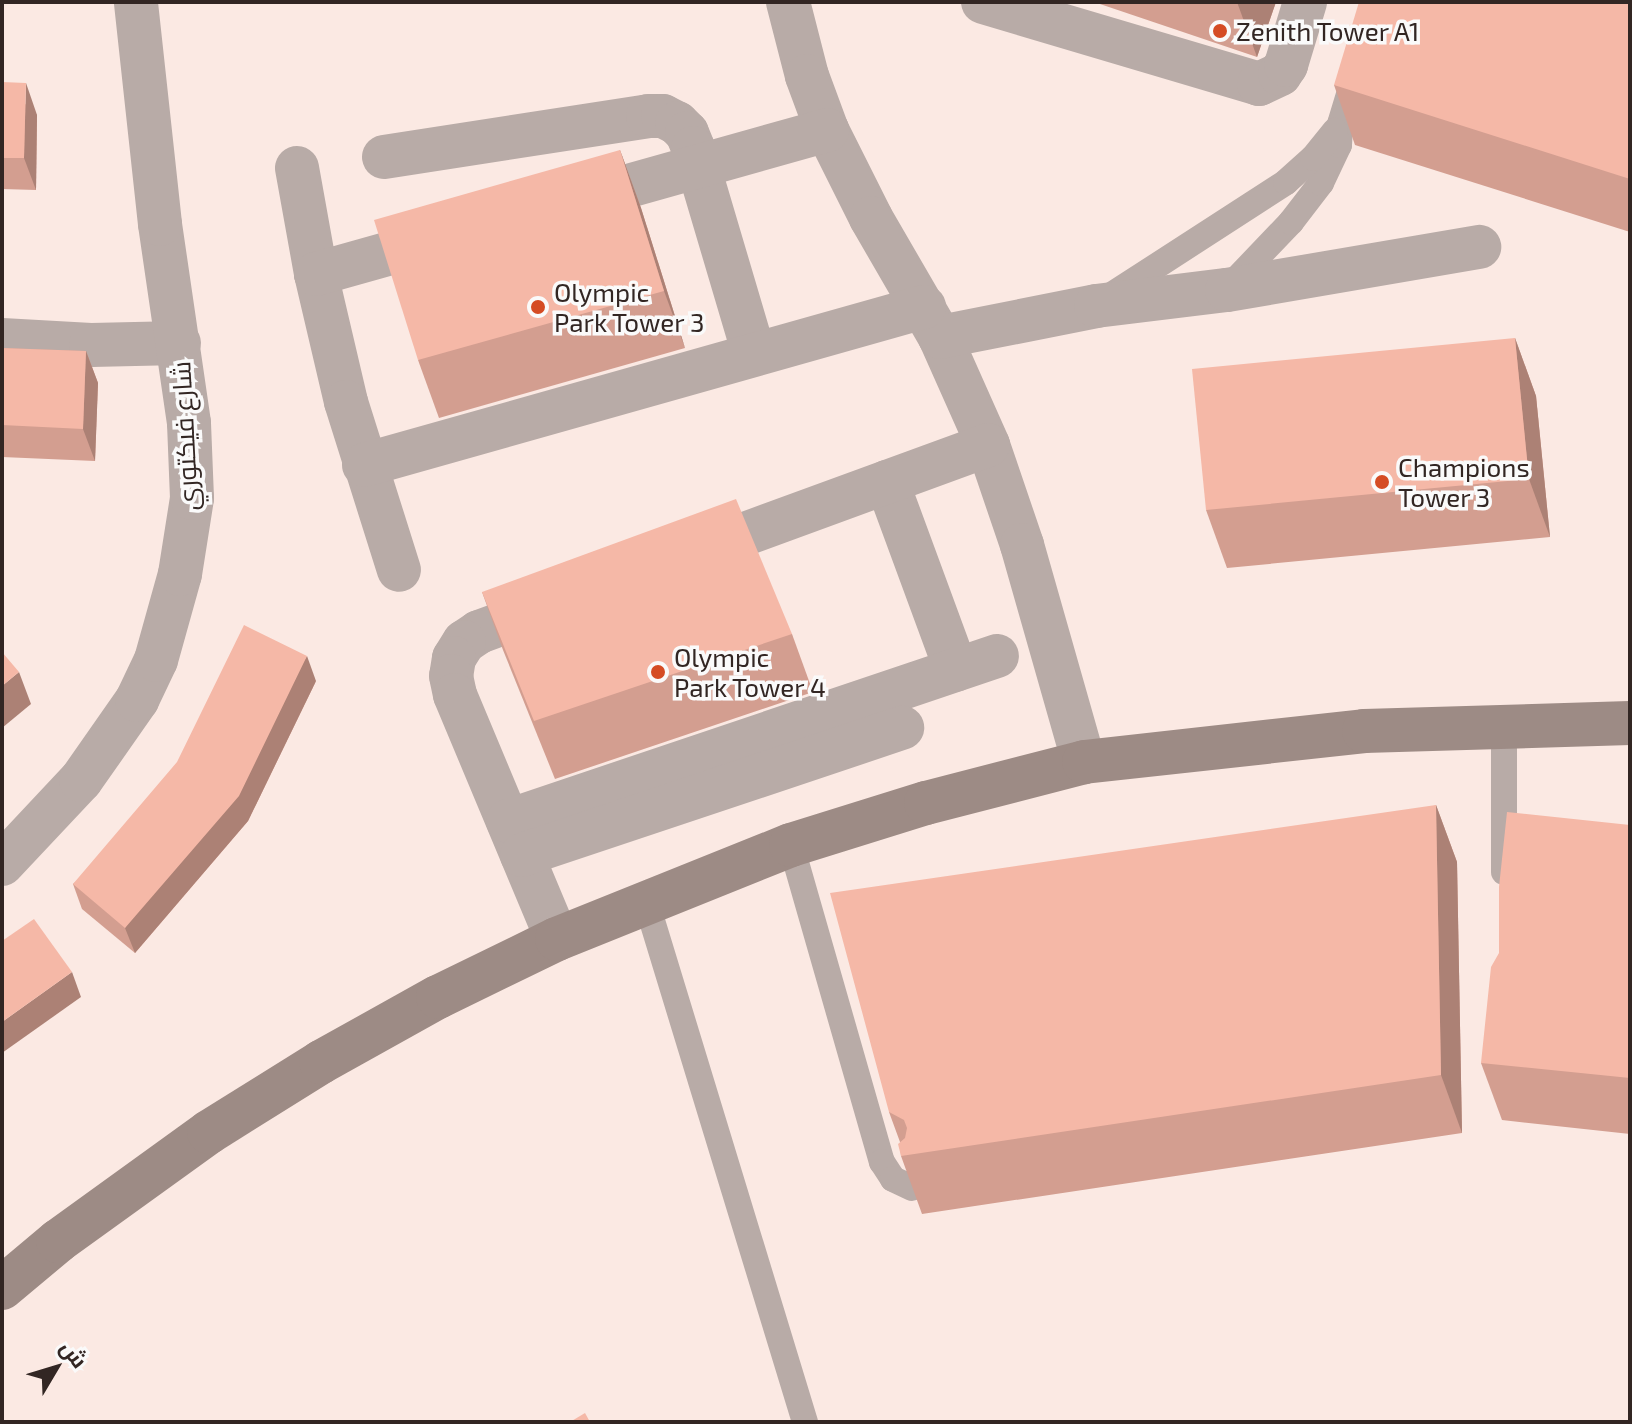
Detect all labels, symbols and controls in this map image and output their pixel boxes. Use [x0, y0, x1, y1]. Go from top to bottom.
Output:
place label: Zenith Tower A1 [1236, 15, 1421, 47]
marker: Zenith Tower A1 [1211, 22, 1229, 40]
place label: Olympic Park Tower 3 [554, 276, 706, 338]
marker: Olympic Park Tower 3 [529, 298, 547, 316]
street label: شارع فيكتوري [165, 361, 203, 511]
place label: Champions Tower 3 [1398, 451, 1530, 512]
marker: Champions Tower 3 [1373, 473, 1391, 491]
place label: Olympic Park Tower 4 [674, 641, 827, 702]
marker: Olympic Park Tower 4 [649, 663, 667, 681]
north arrow [16, 1328, 96, 1408]
text: ش [56, 1334, 94, 1372]

